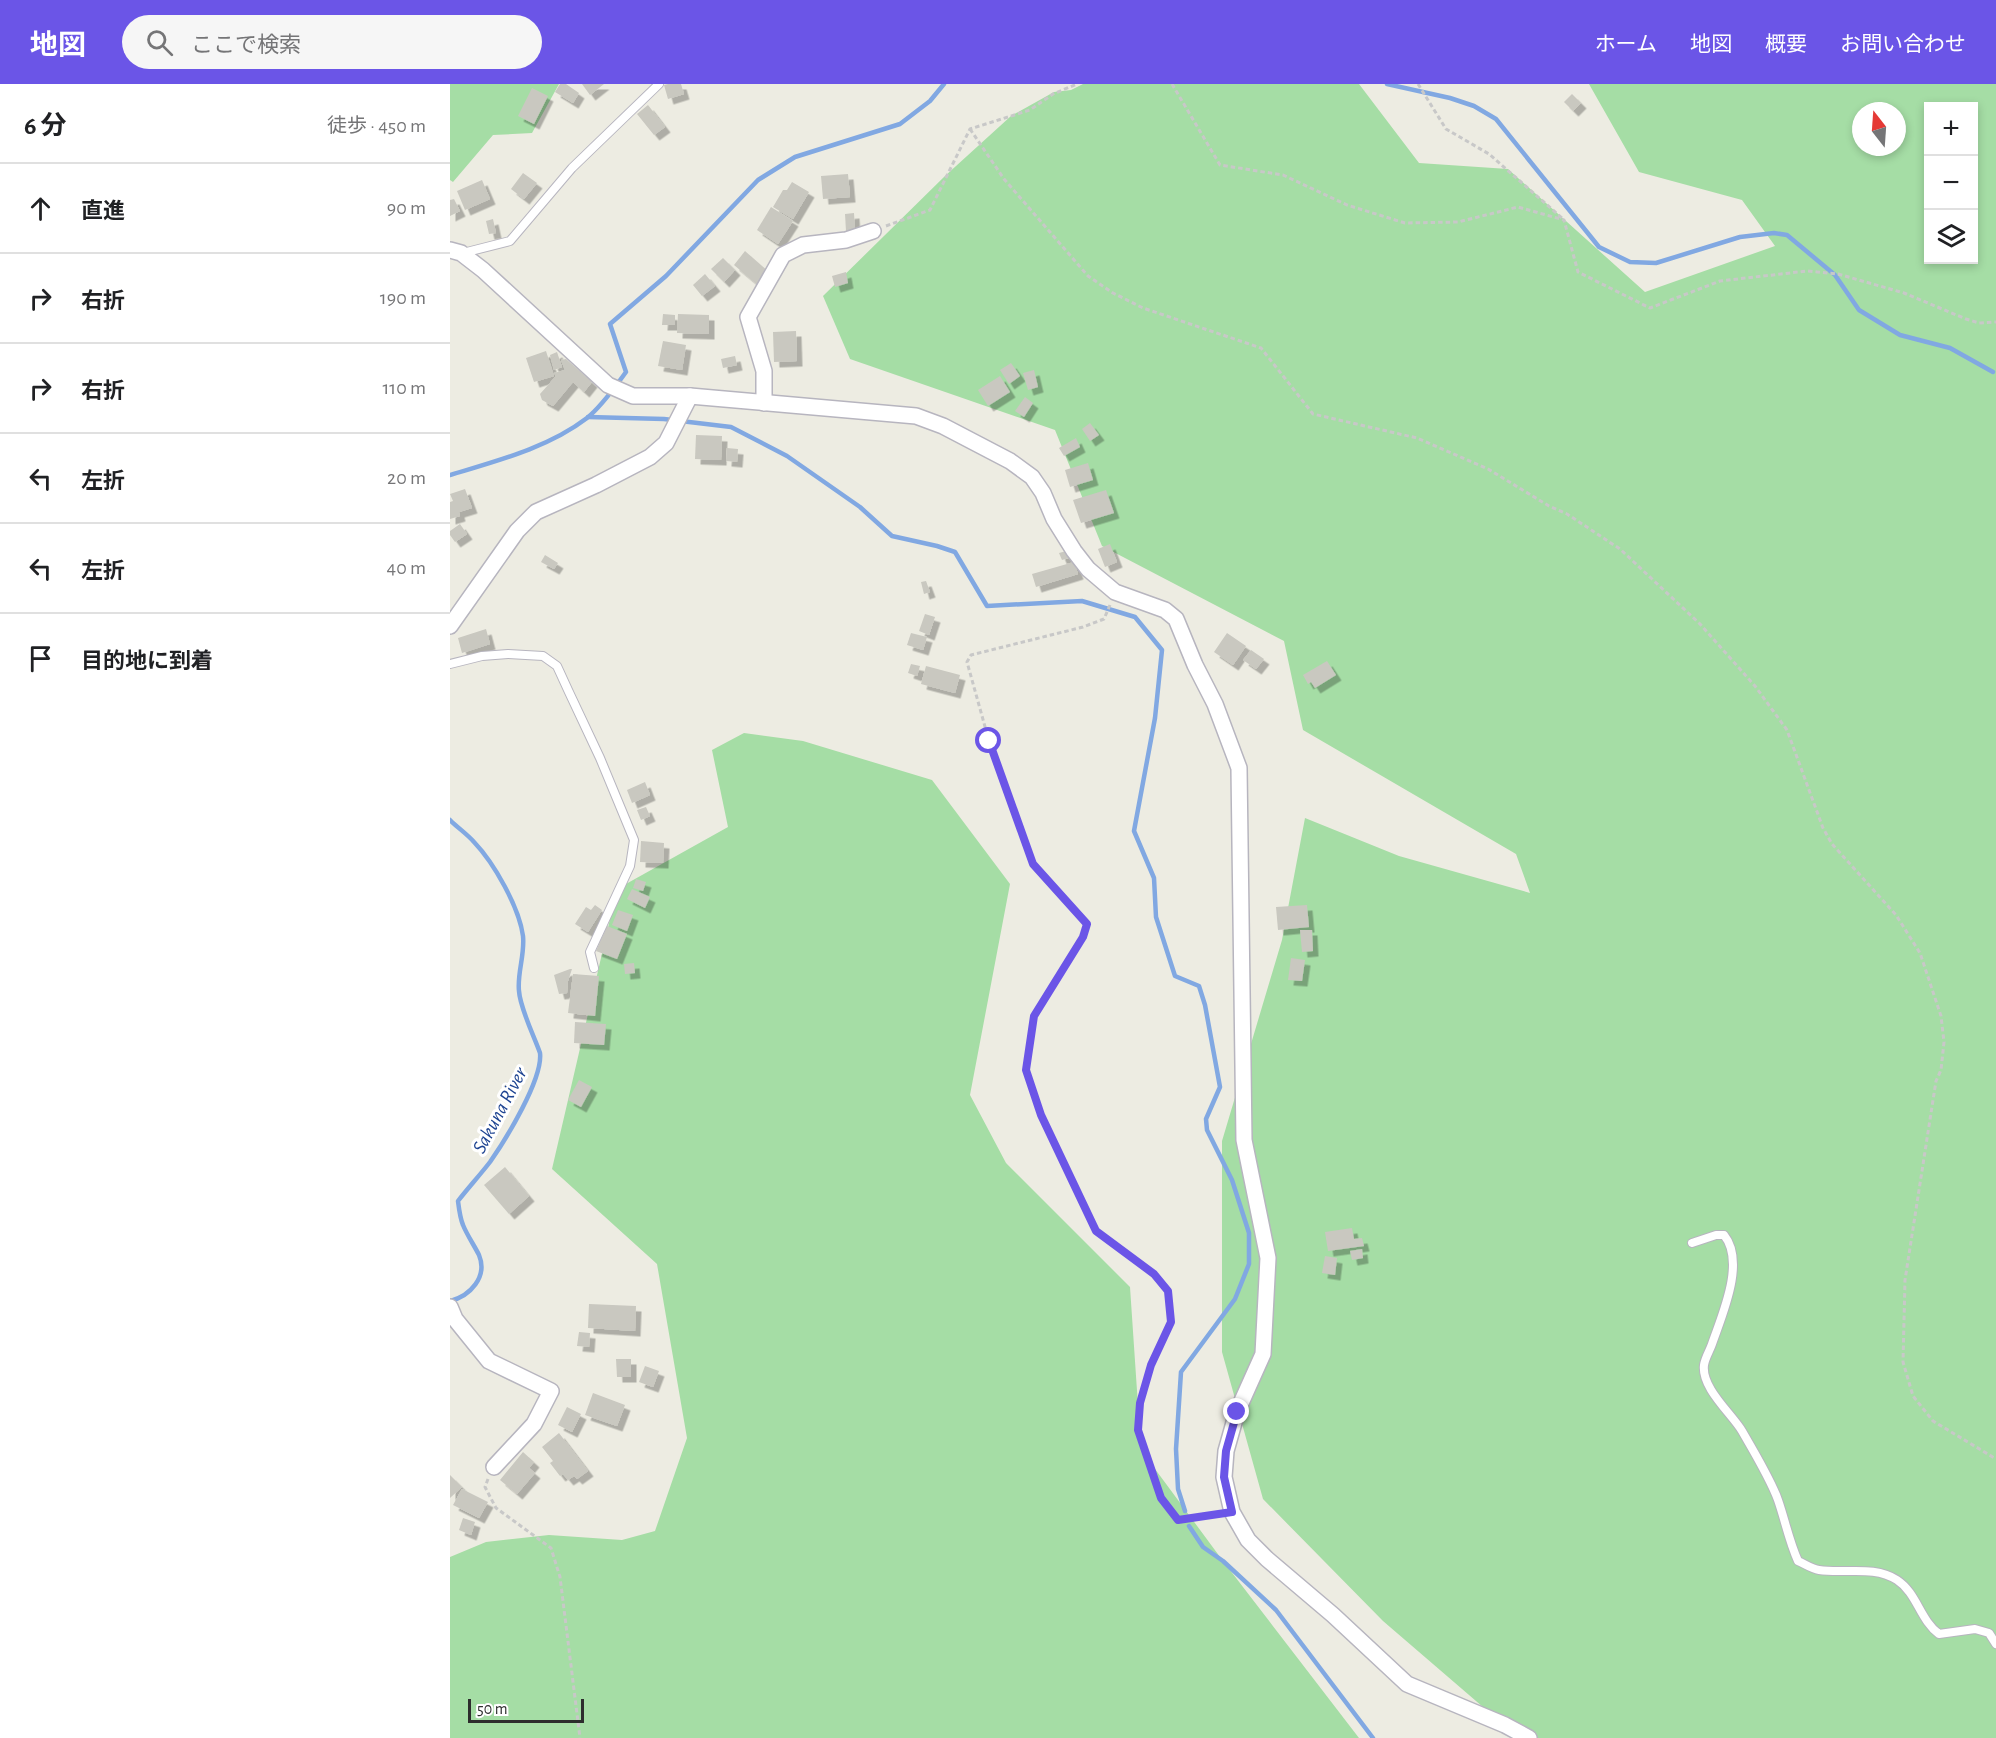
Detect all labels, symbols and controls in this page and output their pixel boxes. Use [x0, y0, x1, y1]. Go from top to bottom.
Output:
search box [122, 15, 542, 69]
icon: search [143, 26, 176, 59]
text: 地図 [30, 32, 86, 60]
text: ここで検索 [191, 34, 301, 56]
text: ホーム [1595, 34, 1657, 55]
text: 地図 [1690, 34, 1732, 55]
text: 概要 [1765, 34, 1807, 55]
text: お問い合わせ [1840, 34, 1966, 55]
north arrow [1852, 102, 1906, 156]
map controls [1924, 102, 1978, 264]
button: + [1924, 102, 1978, 156]
text: 6 分 [24, 113, 66, 139]
text: 徒歩 · 450 m [327, 116, 426, 136]
button: − [1924, 156, 1978, 210]
icon: ahead [24, 192, 57, 225]
text: 90 m [387, 198, 426, 218]
text: 直進 [81, 200, 125, 222]
button: layers [1924, 210, 1978, 264]
icon: right [24, 282, 57, 315]
text: 190 m [380, 288, 426, 308]
text: 右折 [81, 290, 125, 312]
icon: right [24, 372, 57, 405]
text: 110 m [382, 378, 426, 398]
text: 右折 [81, 380, 125, 402]
icon: left [24, 462, 57, 495]
text: 20 m [387, 468, 426, 488]
text: 左折 [81, 470, 125, 492]
icon: left [24, 552, 57, 585]
text: 40 m [387, 558, 426, 578]
text: 左折 [81, 560, 125, 582]
icon: arrive [24, 642, 57, 675]
text: 目的地に到着 [81, 650, 213, 672]
route start [975, 727, 1001, 753]
water label: Sakuna River [469, 1064, 531, 1157]
route end [1223, 1398, 1249, 1424]
scale bar [468, 1696, 584, 1724]
text: 50 m [477, 1701, 508, 1717]

